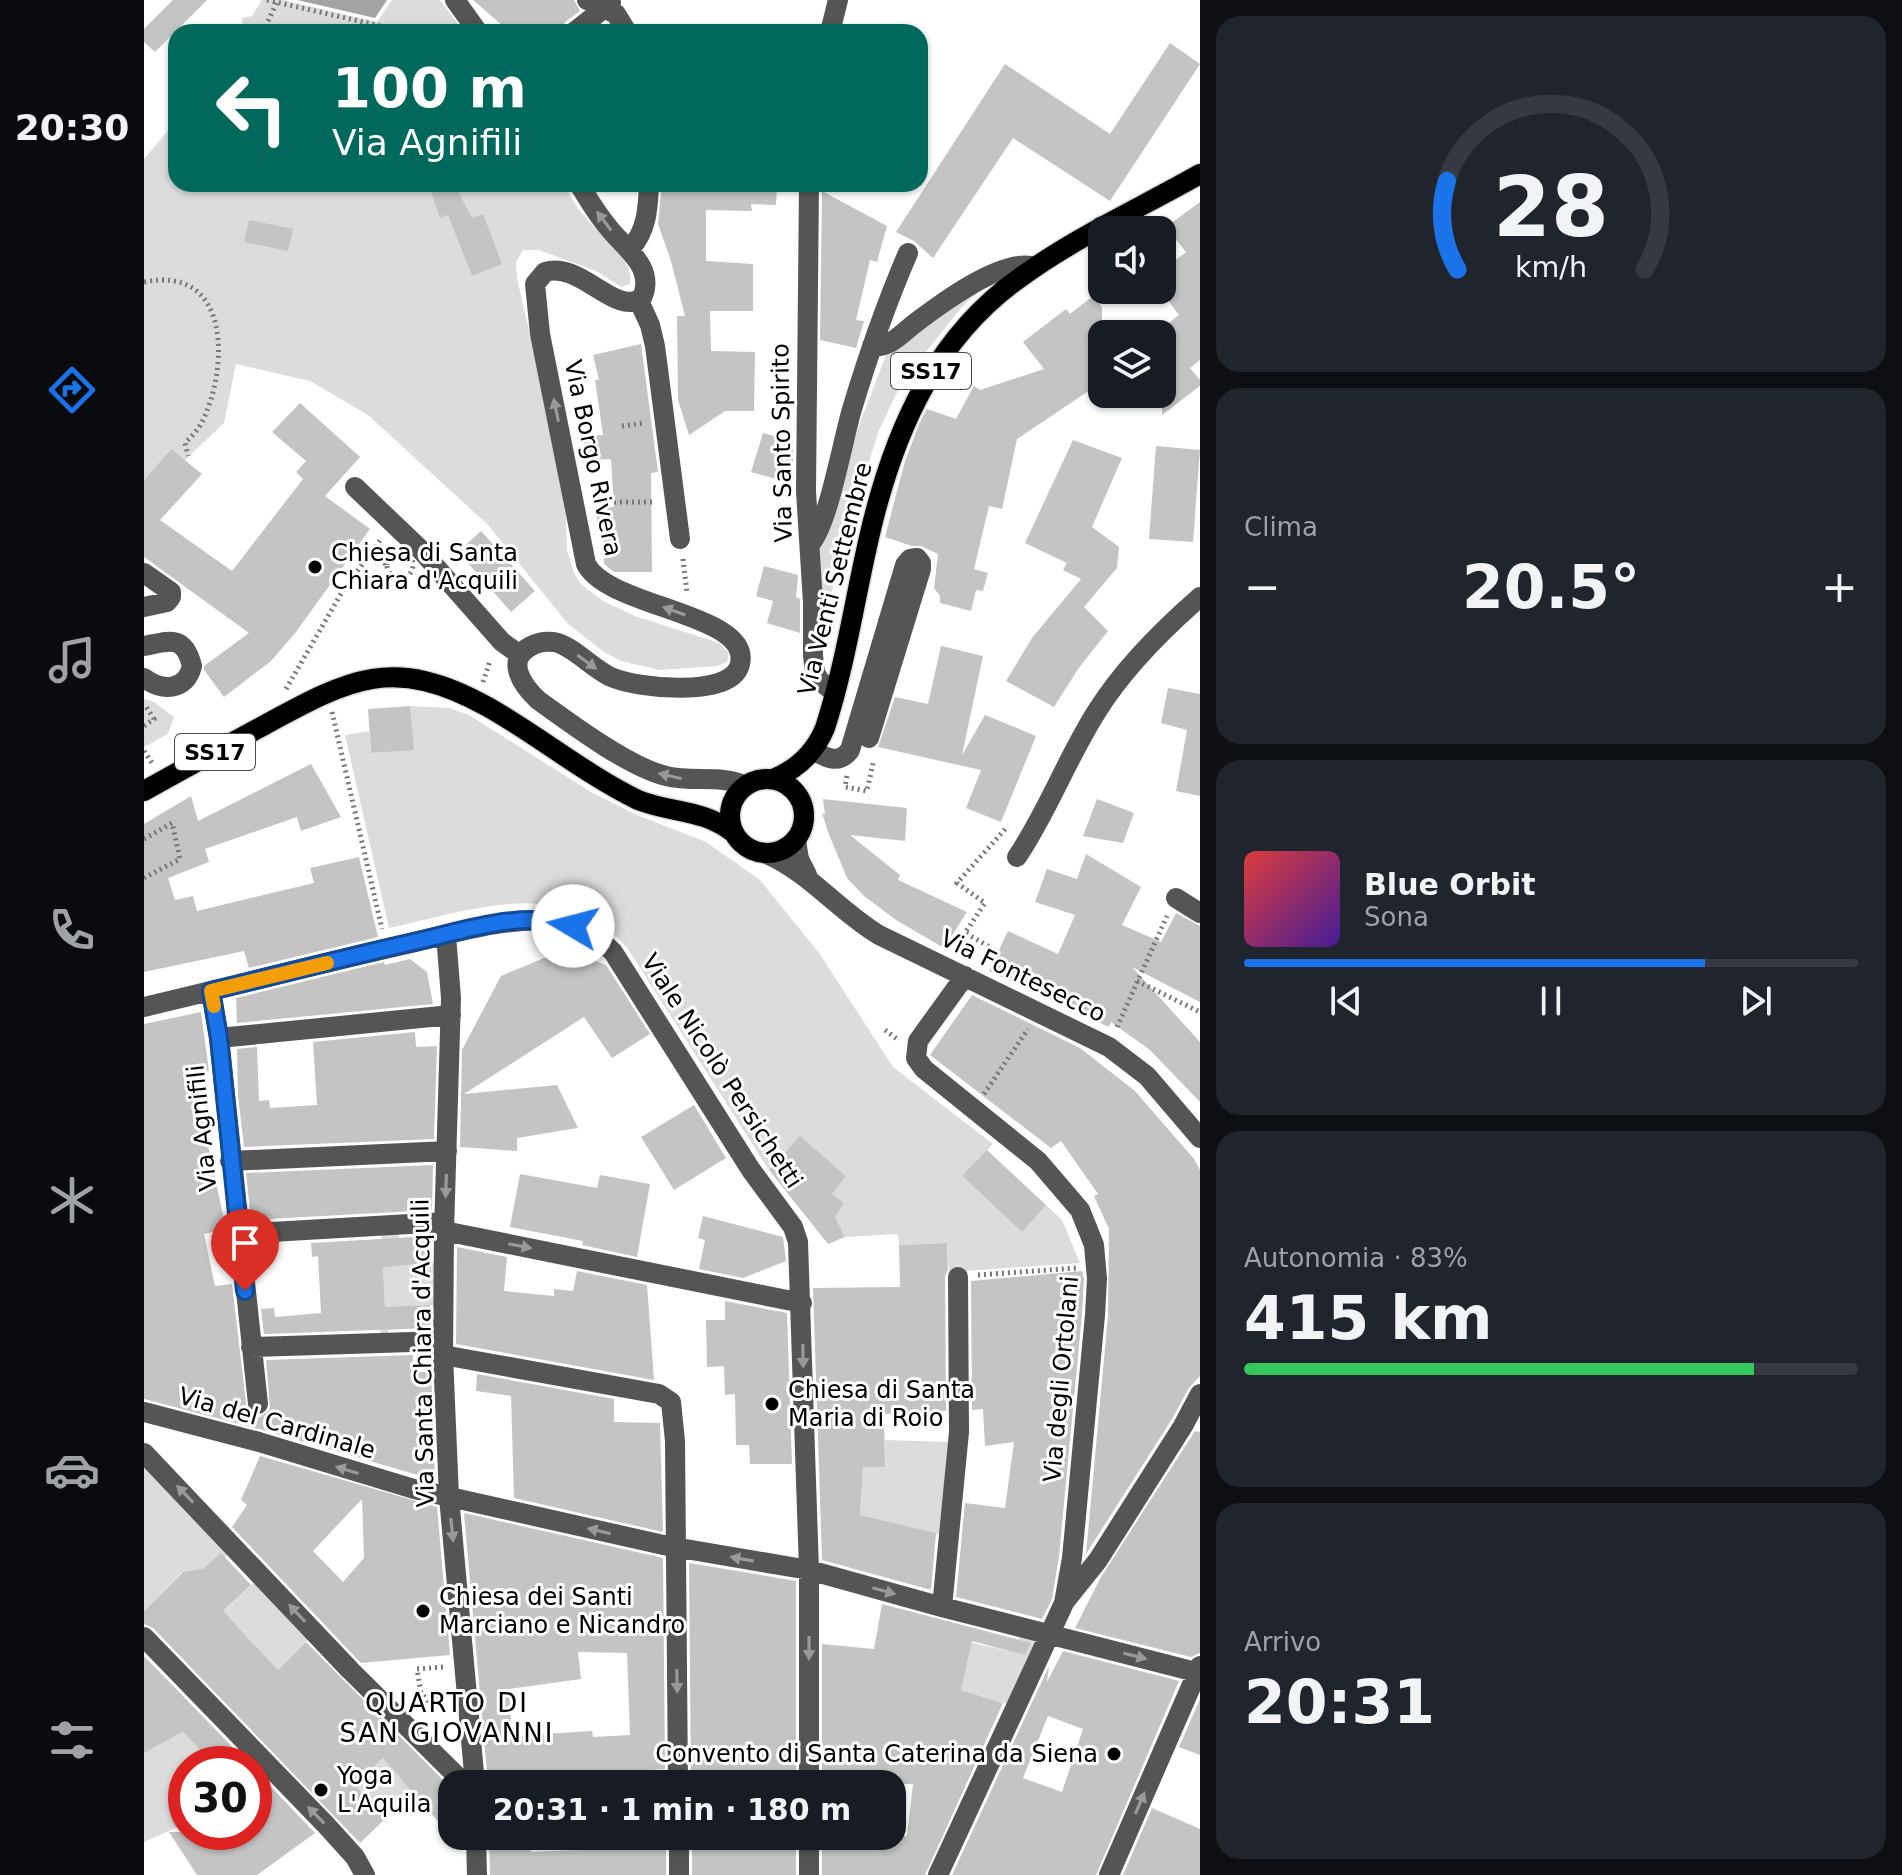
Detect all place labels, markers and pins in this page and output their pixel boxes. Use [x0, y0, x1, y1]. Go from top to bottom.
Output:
place label: Chiesa di Santa Chiara d'Acquili [331, 539, 518, 595]
marker: Chiesa di Santa Chiara d'Acquili [306, 558, 324, 576]
pin [211, 1209, 279, 1291]
place label: Chiesa di Santa Maria di Roio [788, 1376, 975, 1432]
marker: Chiesa di Santa Maria di Roio [763, 1395, 781, 1413]
place label: Chiesa dei Santi Marciano e Nicandro [439, 1583, 685, 1639]
marker: Chiesa dei Santi Marciano e Nicandro [414, 1602, 432, 1620]
place label: Convento di Santa Caterina da Siena [655, 1740, 1098, 1768]
marker: Convento di Santa Caterina da Siena [1105, 1745, 1123, 1763]
place label: Yoga L'Aquila [336, 1762, 431, 1818]
marker: Yoga L'Aquila [312, 1781, 330, 1799]

